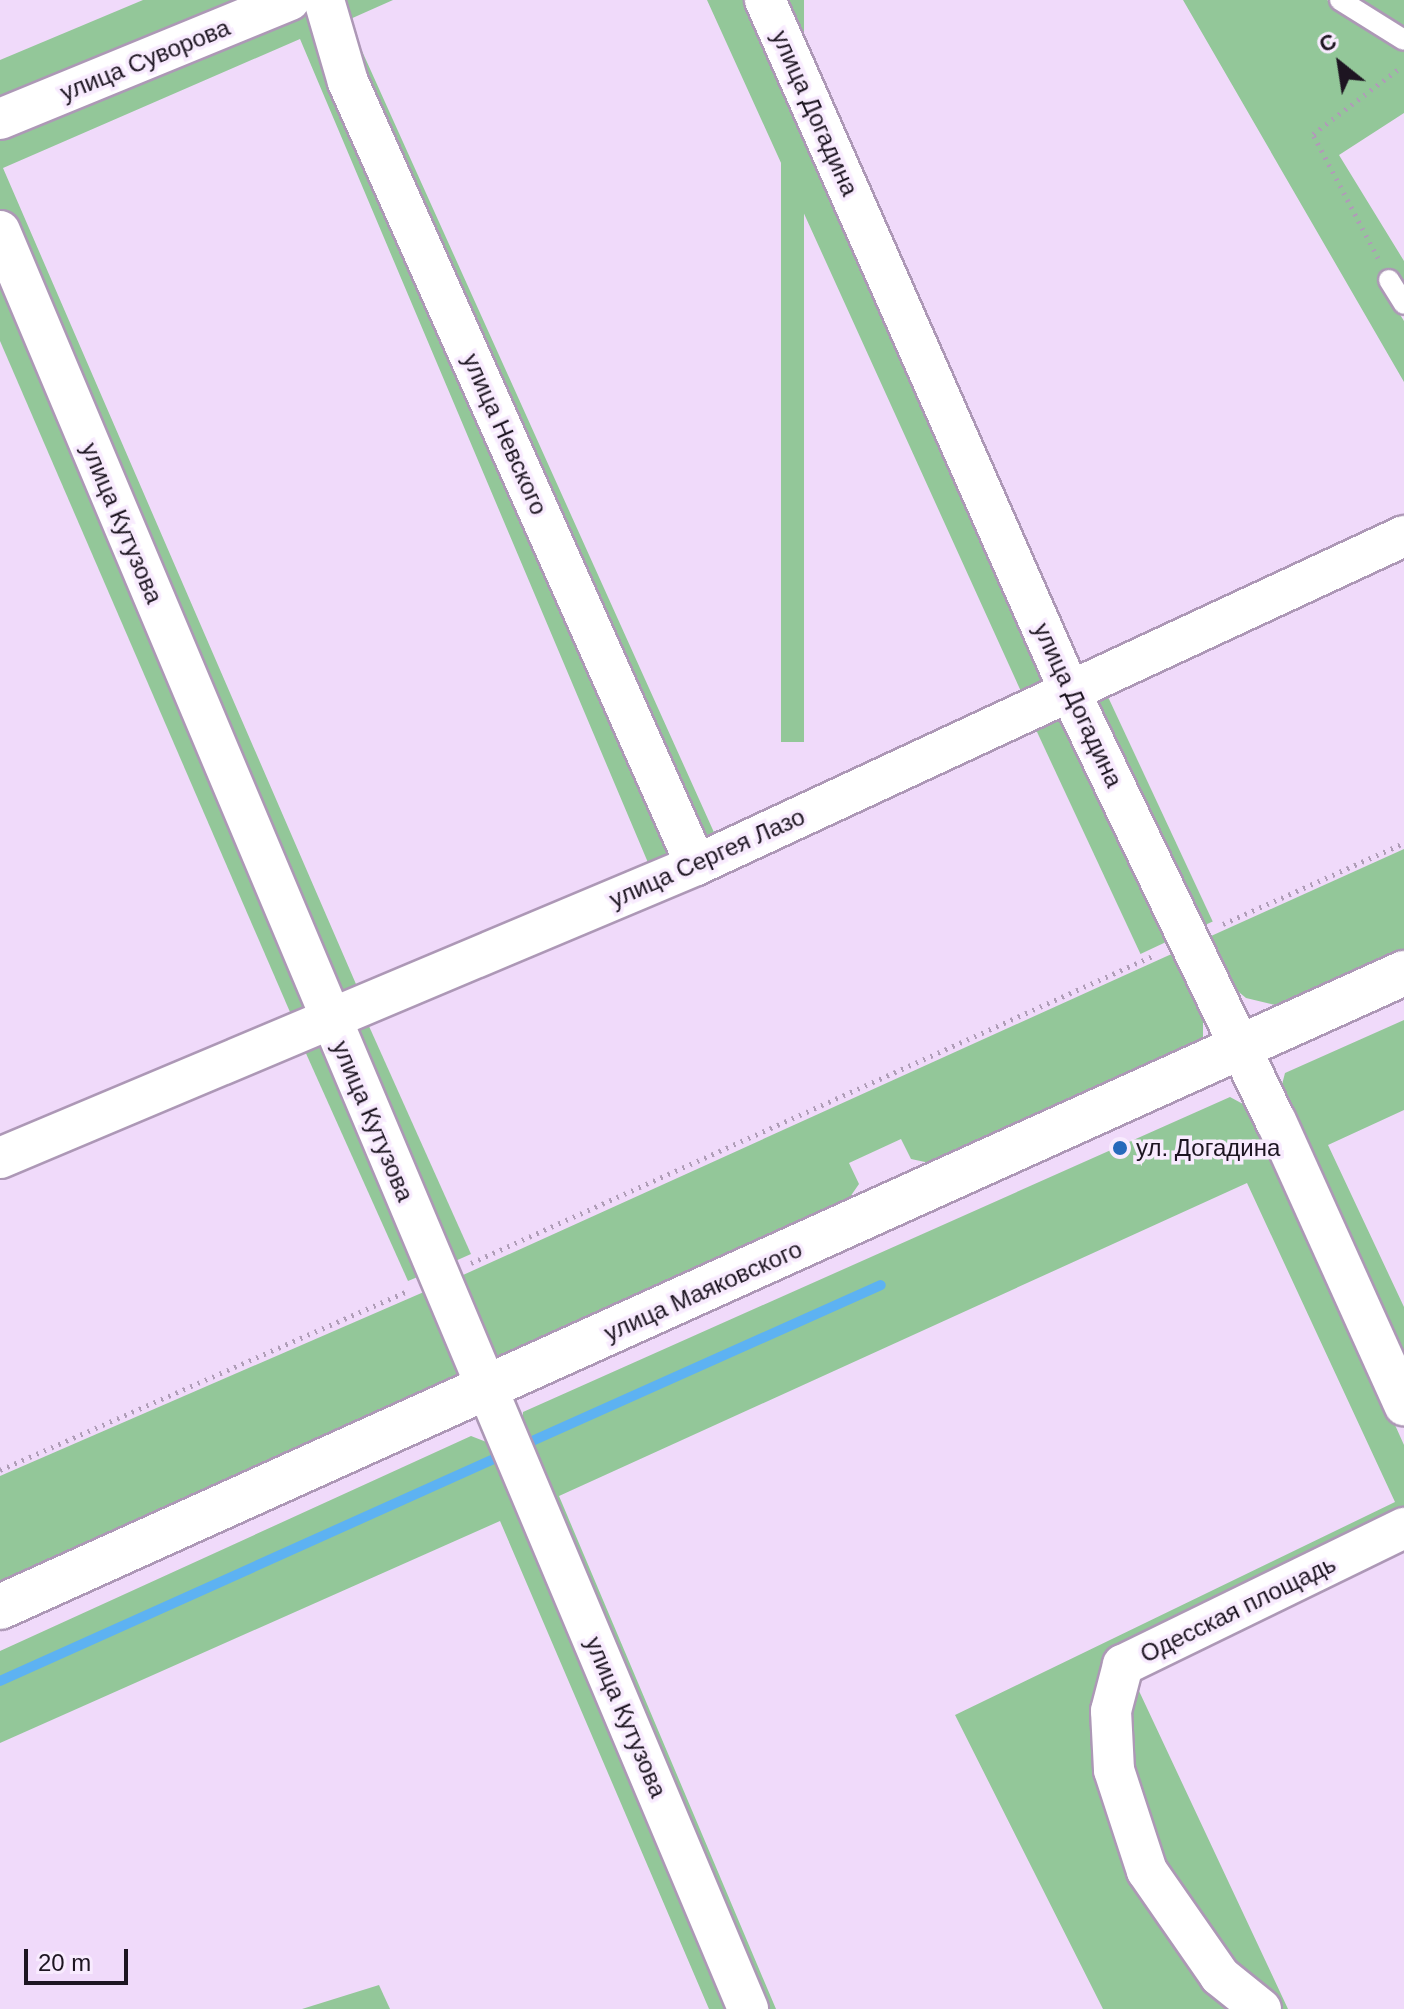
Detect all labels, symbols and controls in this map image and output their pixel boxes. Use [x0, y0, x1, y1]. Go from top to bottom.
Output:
street label: улица Суворова [56, 13, 234, 107]
north arrow [1300, 24, 1380, 104]
street label: улица Догадина [766, 26, 864, 200]
text: С [1315, 28, 1341, 58]
street label: улица Невского [457, 349, 553, 519]
street label: улица Кутузова [75, 438, 169, 608]
street label: улица Догадина [1027, 618, 1129, 792]
street label: улица Сергея Лазо [605, 802, 809, 914]
street label: улица Кутузова [326, 1036, 420, 1206]
place label: ул. Догадина [1136, 1134, 1280, 1162]
marker: ул. Догадина [1111, 1139, 1129, 1157]
street label: улица Маяковского [600, 1234, 806, 1348]
street label: Одесская площадь [1136, 1549, 1340, 1669]
street label: улица Кутузова [579, 1632, 673, 1802]
scale bar [28, 1933, 132, 1983]
text: 20 m [38, 1949, 91, 1976]

